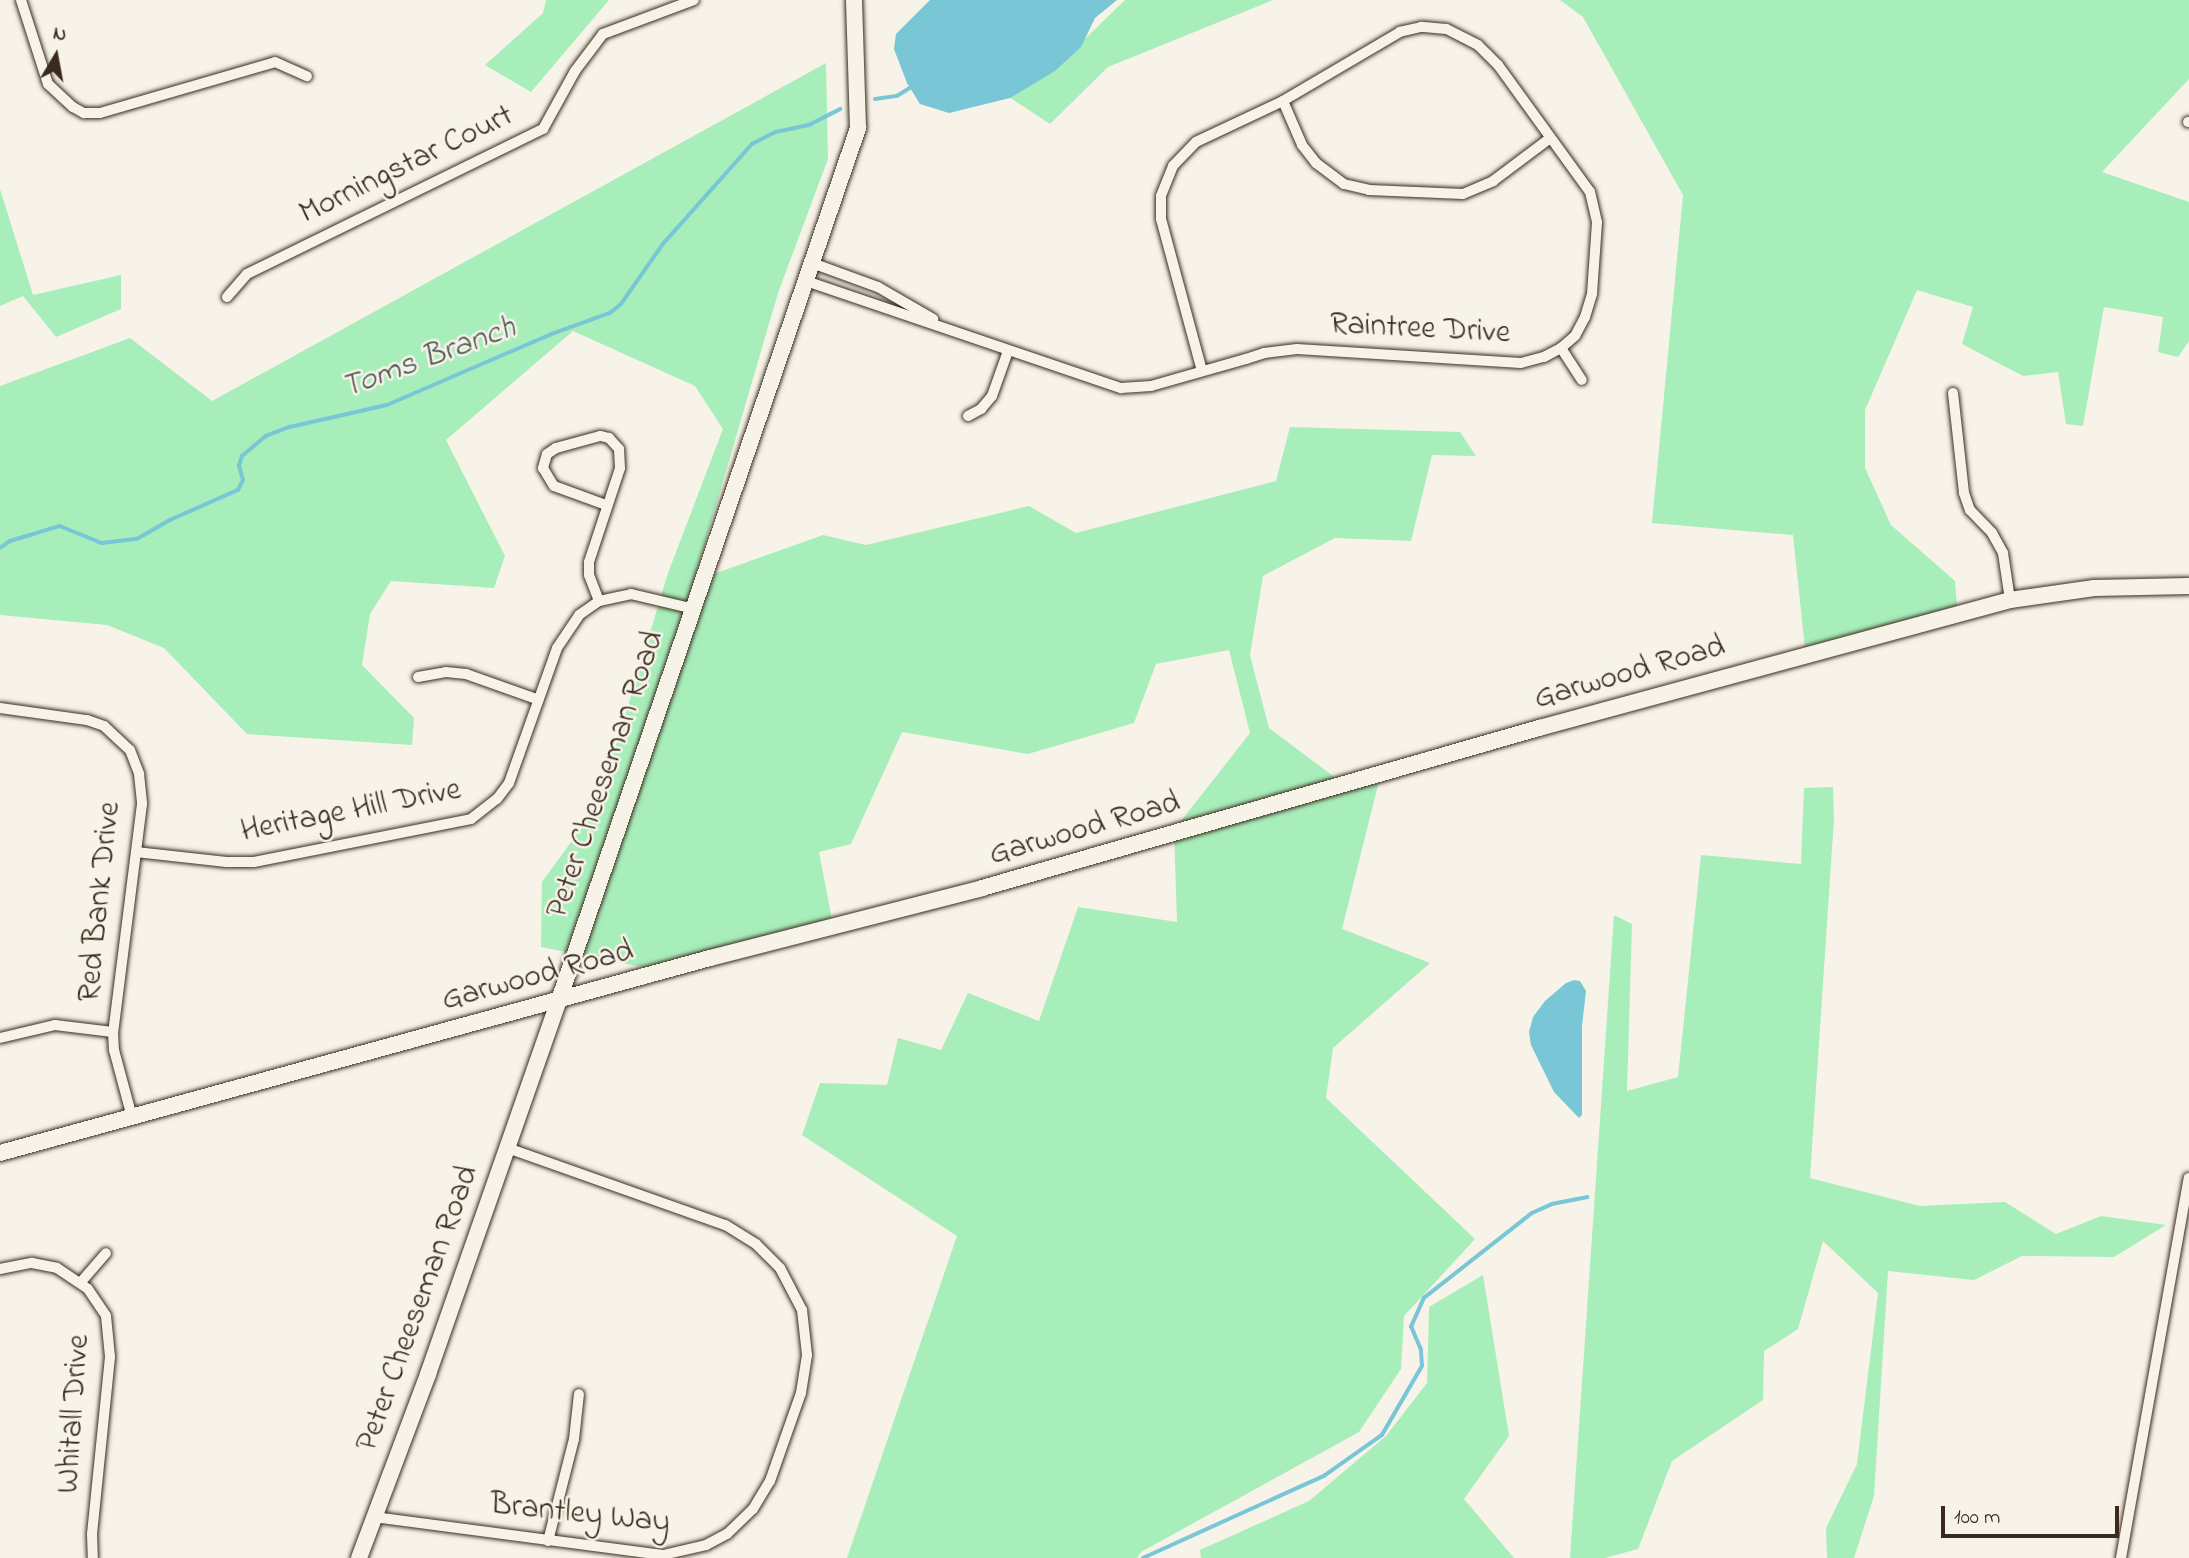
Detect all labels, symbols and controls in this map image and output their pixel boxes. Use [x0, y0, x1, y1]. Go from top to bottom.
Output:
text: N [51, 20, 68, 49]
north arrow [21, 21, 91, 91]
street label: Morningstar Court [294, 98, 520, 234]
street label: Raintree Drive [1329, 306, 1511, 354]
water label: Toms Branch [337, 309, 521, 409]
street label: Peter Cheeseman Road [540, 626, 674, 924]
street label: Garwood Road [1530, 628, 1730, 720]
street label: Heritage Hill Drive [238, 772, 464, 852]
street label: Garwood Road [985, 784, 1185, 876]
street label: Red Bank Drive [71, 800, 131, 1004]
street label: Garwood Road [438, 933, 638, 1021]
street label: Peter Cheeseman Road [349, 1161, 489, 1457]
street label: Whitall Drive [50, 1333, 100, 1495]
street label: Brantley Way [488, 1486, 672, 1544]
scale bar [1944, 1492, 2122, 1536]
text: 100 m [1954, 1503, 2000, 1533]

